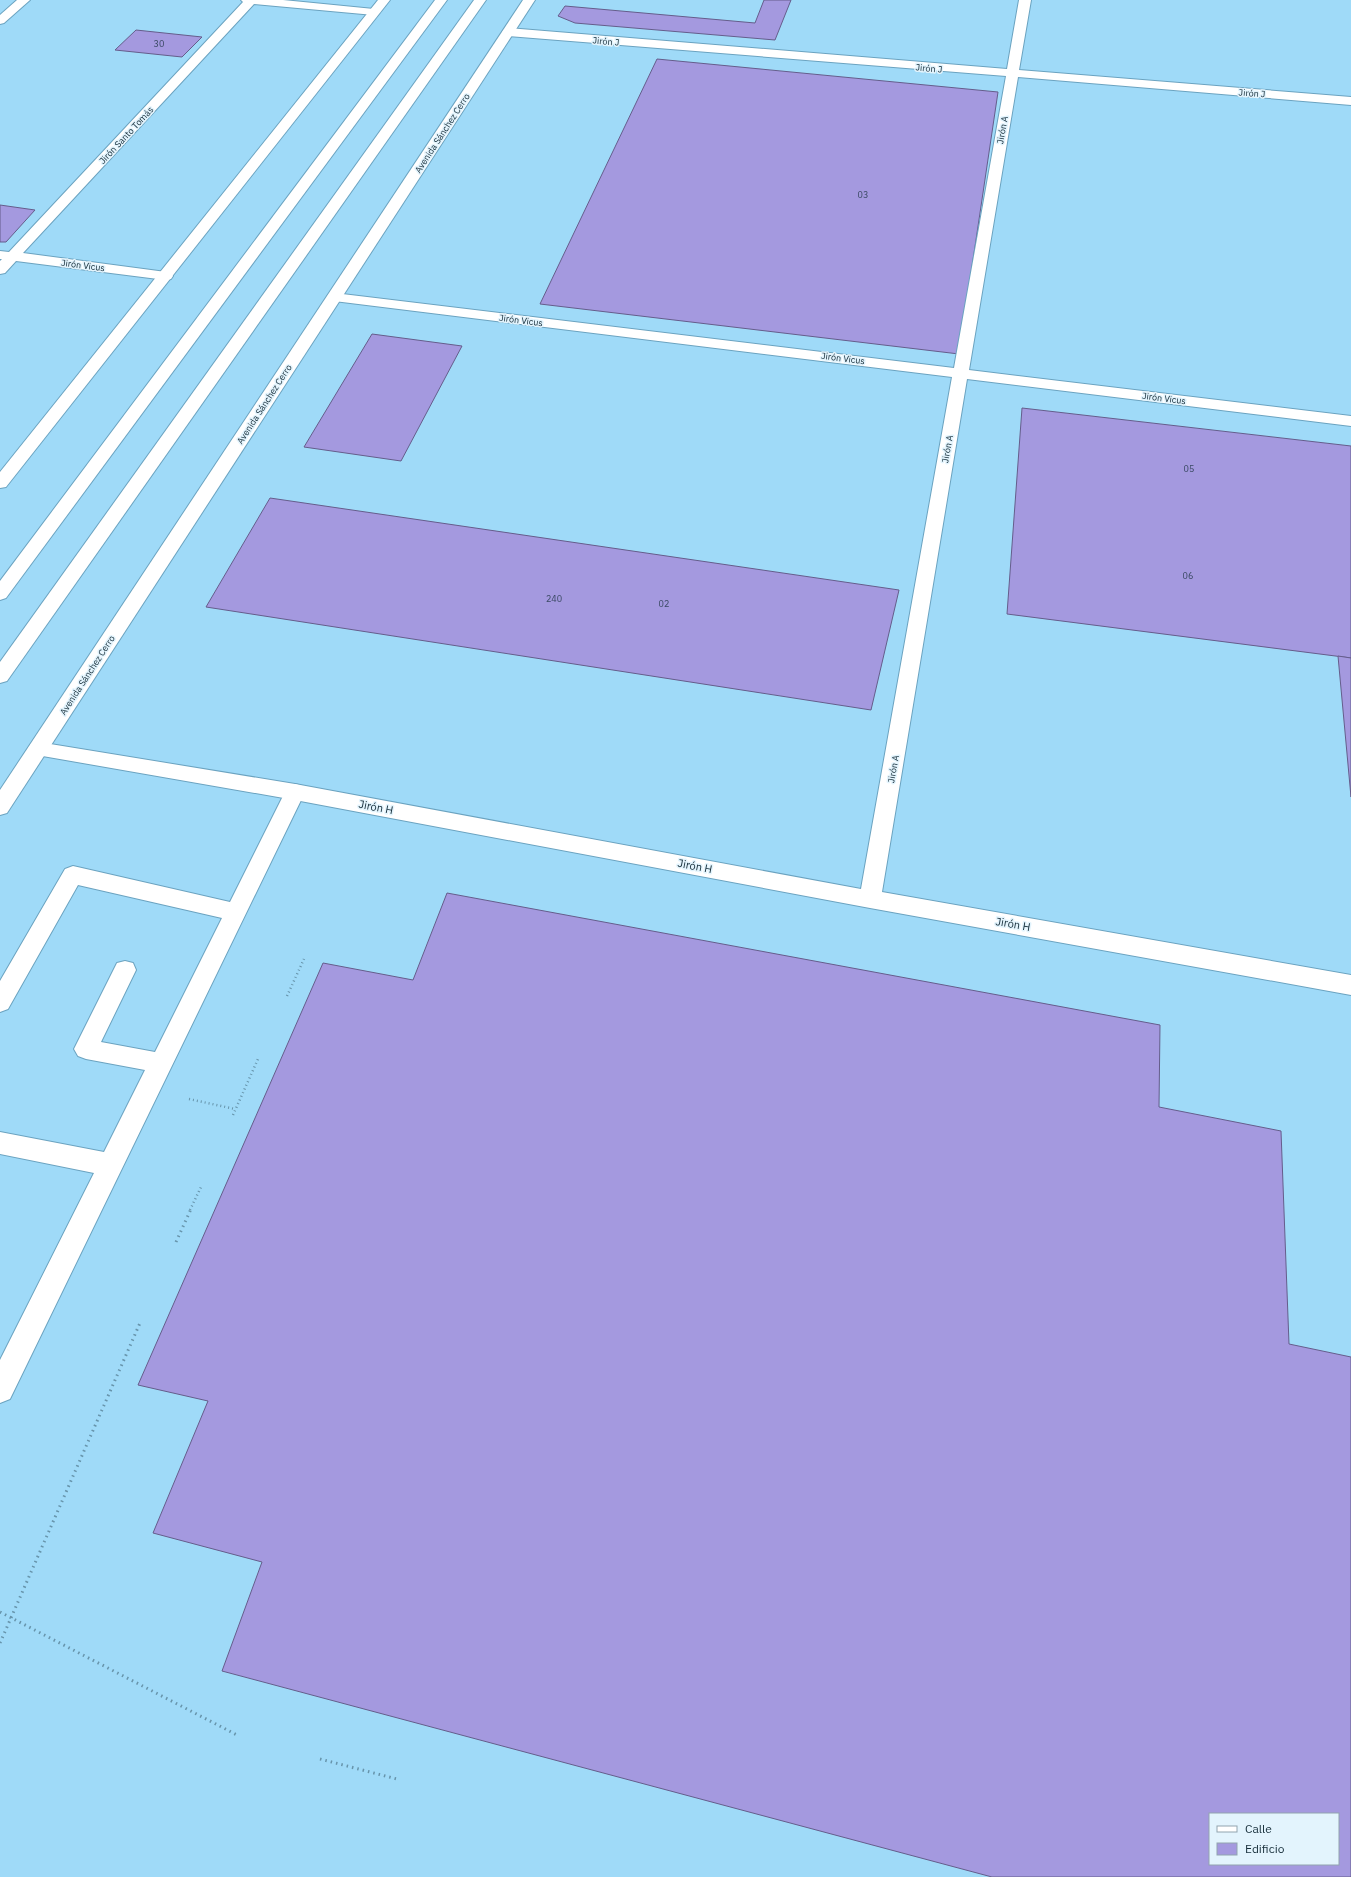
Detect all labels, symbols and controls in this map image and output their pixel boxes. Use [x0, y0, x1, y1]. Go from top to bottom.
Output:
street label: Jirón J [592, 34, 620, 48]
house number: 30 [154, 38, 164, 49]
street label: Jirón J [915, 61, 943, 75]
street label: Jirón J [1238, 87, 1266, 99]
street label: Avenida Sánchez Cerro [412, 91, 472, 175]
street label: Jirón Santo Tomás [97, 104, 155, 166]
street label: Jirón A [994, 115, 1010, 145]
house number: 03 [858, 189, 868, 200]
street label: Jirón Vicus [60, 257, 106, 273]
street label: Jirón Vicus [498, 312, 544, 328]
street label: Jirón Vicus [820, 350, 866, 366]
street label: Avenida Sánchez Cerro [234, 362, 294, 446]
street label: Jirón Vicus [1141, 390, 1187, 406]
street label: Jirón A [939, 434, 955, 464]
house number: 05 [1184, 463, 1194, 474]
house number: 06 [1183, 570, 1193, 581]
house number: 240 [546, 593, 562, 604]
house number: 02 [659, 598, 669, 609]
street label: Avenida Sánchez Cerro [57, 633, 117, 717]
street label: Jirón A [885, 754, 901, 784]
street label: Jirón H [357, 797, 395, 817]
street label: Jirón H [676, 856, 714, 876]
street label: Jirón H [994, 914, 1032, 934]
legend [1209, 1813, 1339, 1865]
text: Calle [1245, 1821, 1272, 1836]
text: Edificio [1245, 1841, 1285, 1856]

